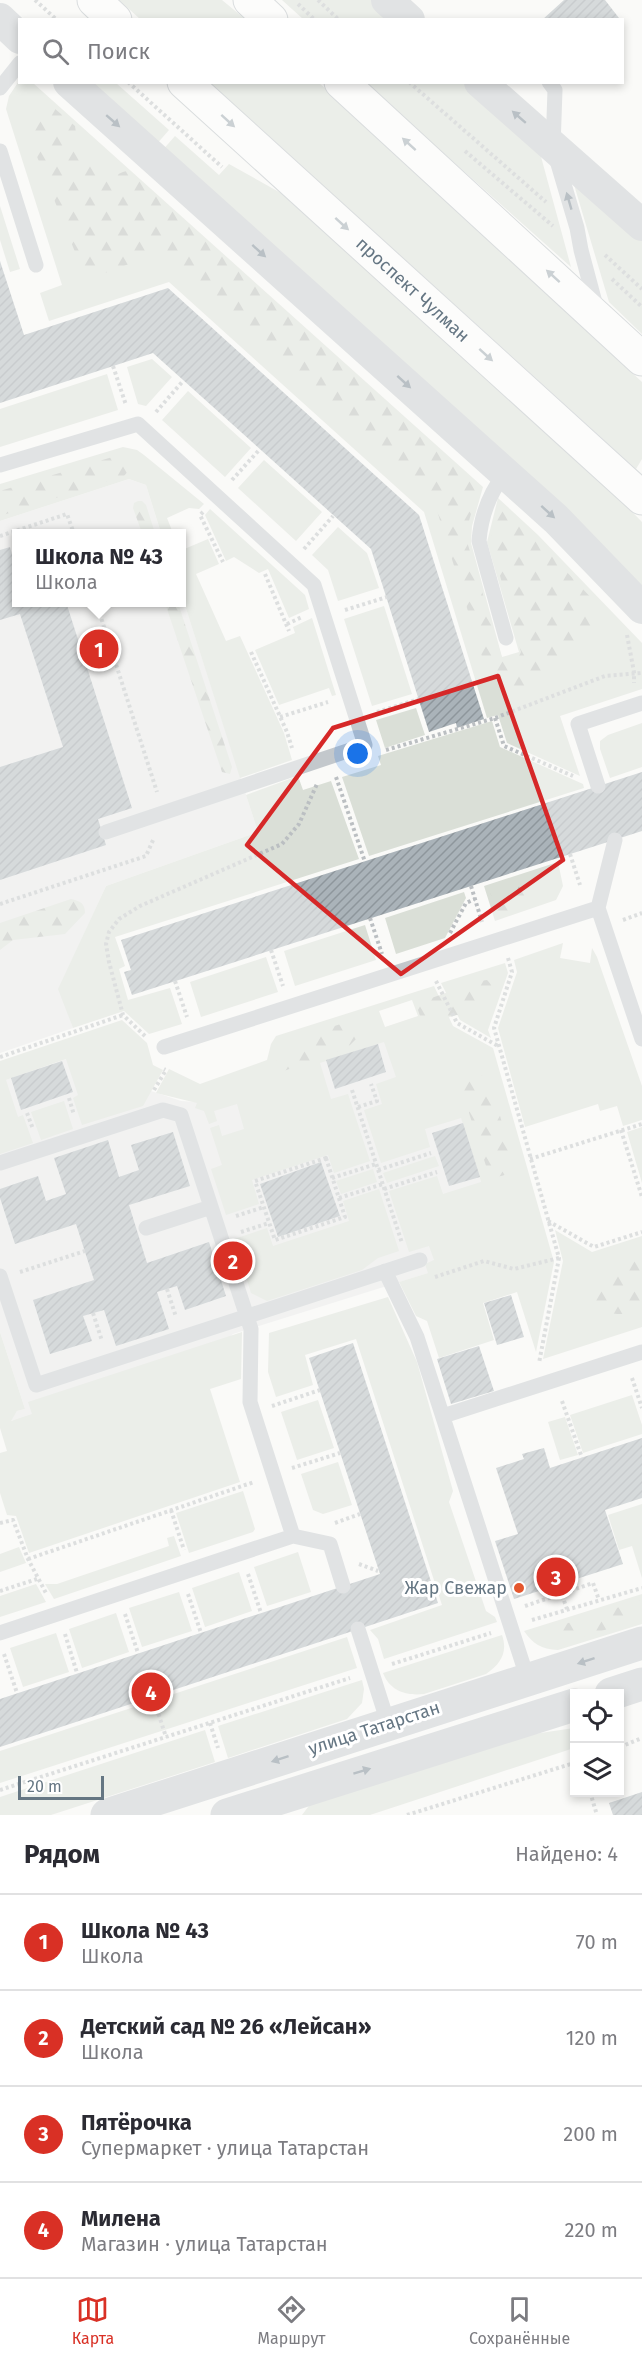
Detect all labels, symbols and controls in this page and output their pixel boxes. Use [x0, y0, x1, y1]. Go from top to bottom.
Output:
search box [18, 18, 624, 84]
icon: search [39, 35, 72, 68]
text: Поиск [87, 38, 150, 65]
one-way arrow [512, 111, 527, 124]
one-way arrow [105, 114, 120, 127]
one-way arrow [220, 114, 235, 127]
one-way arrow [402, 138, 416, 152]
one-way arrow [564, 192, 573, 210]
one-way arrow [334, 217, 349, 230]
street label: проспект Чулман [351, 233, 474, 347]
one-way arrow [251, 244, 266, 258]
one-way arrow [546, 270, 561, 283]
one-way arrow [479, 348, 493, 362]
one-way arrow [396, 375, 411, 389]
one-way arrow [541, 505, 556, 519]
popup [12, 529, 186, 607]
text: Школа № 43 [35, 543, 163, 570]
text: Школа [35, 570, 98, 594]
pin: 1 [80, 626, 118, 672]
your location [343, 739, 372, 768]
pin: 2 [214, 1238, 252, 1284]
pin: 3 [536, 1554, 576, 1600]
place label: Жар Свежар [404, 1577, 507, 1599]
marker: Жар Свежар [512, 1581, 526, 1595]
one-way arrow [577, 1657, 595, 1666]
pin: 4 [132, 1670, 170, 1714]
map controls [570, 1689, 624, 1797]
button: locate [570, 1689, 624, 1743]
street label: улица Татарстан [305, 1696, 443, 1760]
button: layers [570, 1743, 624, 1797]
one-way arrow [271, 1754, 289, 1764]
one-way arrow [353, 1766, 371, 1775]
scale bar [18, 1773, 104, 1800]
text: 20 m [27, 1777, 62, 1796]
text: Рядом [24, 1839, 100, 1870]
text: Найдено: 4 [515, 1842, 618, 1866]
text: Школа № 43 [81, 1917, 209, 1944]
text: 1 [39, 1930, 48, 1954]
text: 70 m [576, 1930, 618, 1954]
text: Школа [81, 1944, 144, 1968]
text: Детский сад № 26 «Лейсан» [81, 2013, 371, 2040]
text: 2 [38, 2026, 49, 2050]
text: 120 m [566, 2026, 618, 2050]
text: Школа [81, 2040, 144, 2064]
text: Пятёрочка [81, 2109, 192, 2136]
text: 3 [38, 2122, 49, 2146]
text: 200 m [563, 2122, 618, 2146]
text: Супермаркет · улица Татарстан [81, 2136, 369, 2160]
text: Милена [81, 2205, 161, 2232]
text: 4 [38, 2218, 49, 2242]
text: 220 m [565, 2218, 618, 2242]
text: Магазин · улица Татарстан [81, 2232, 328, 2256]
tab: Карта [72, 2293, 114, 2348]
tab: Маршрут [258, 2293, 326, 2348]
tab: Сохранённые [469, 2293, 570, 2348]

